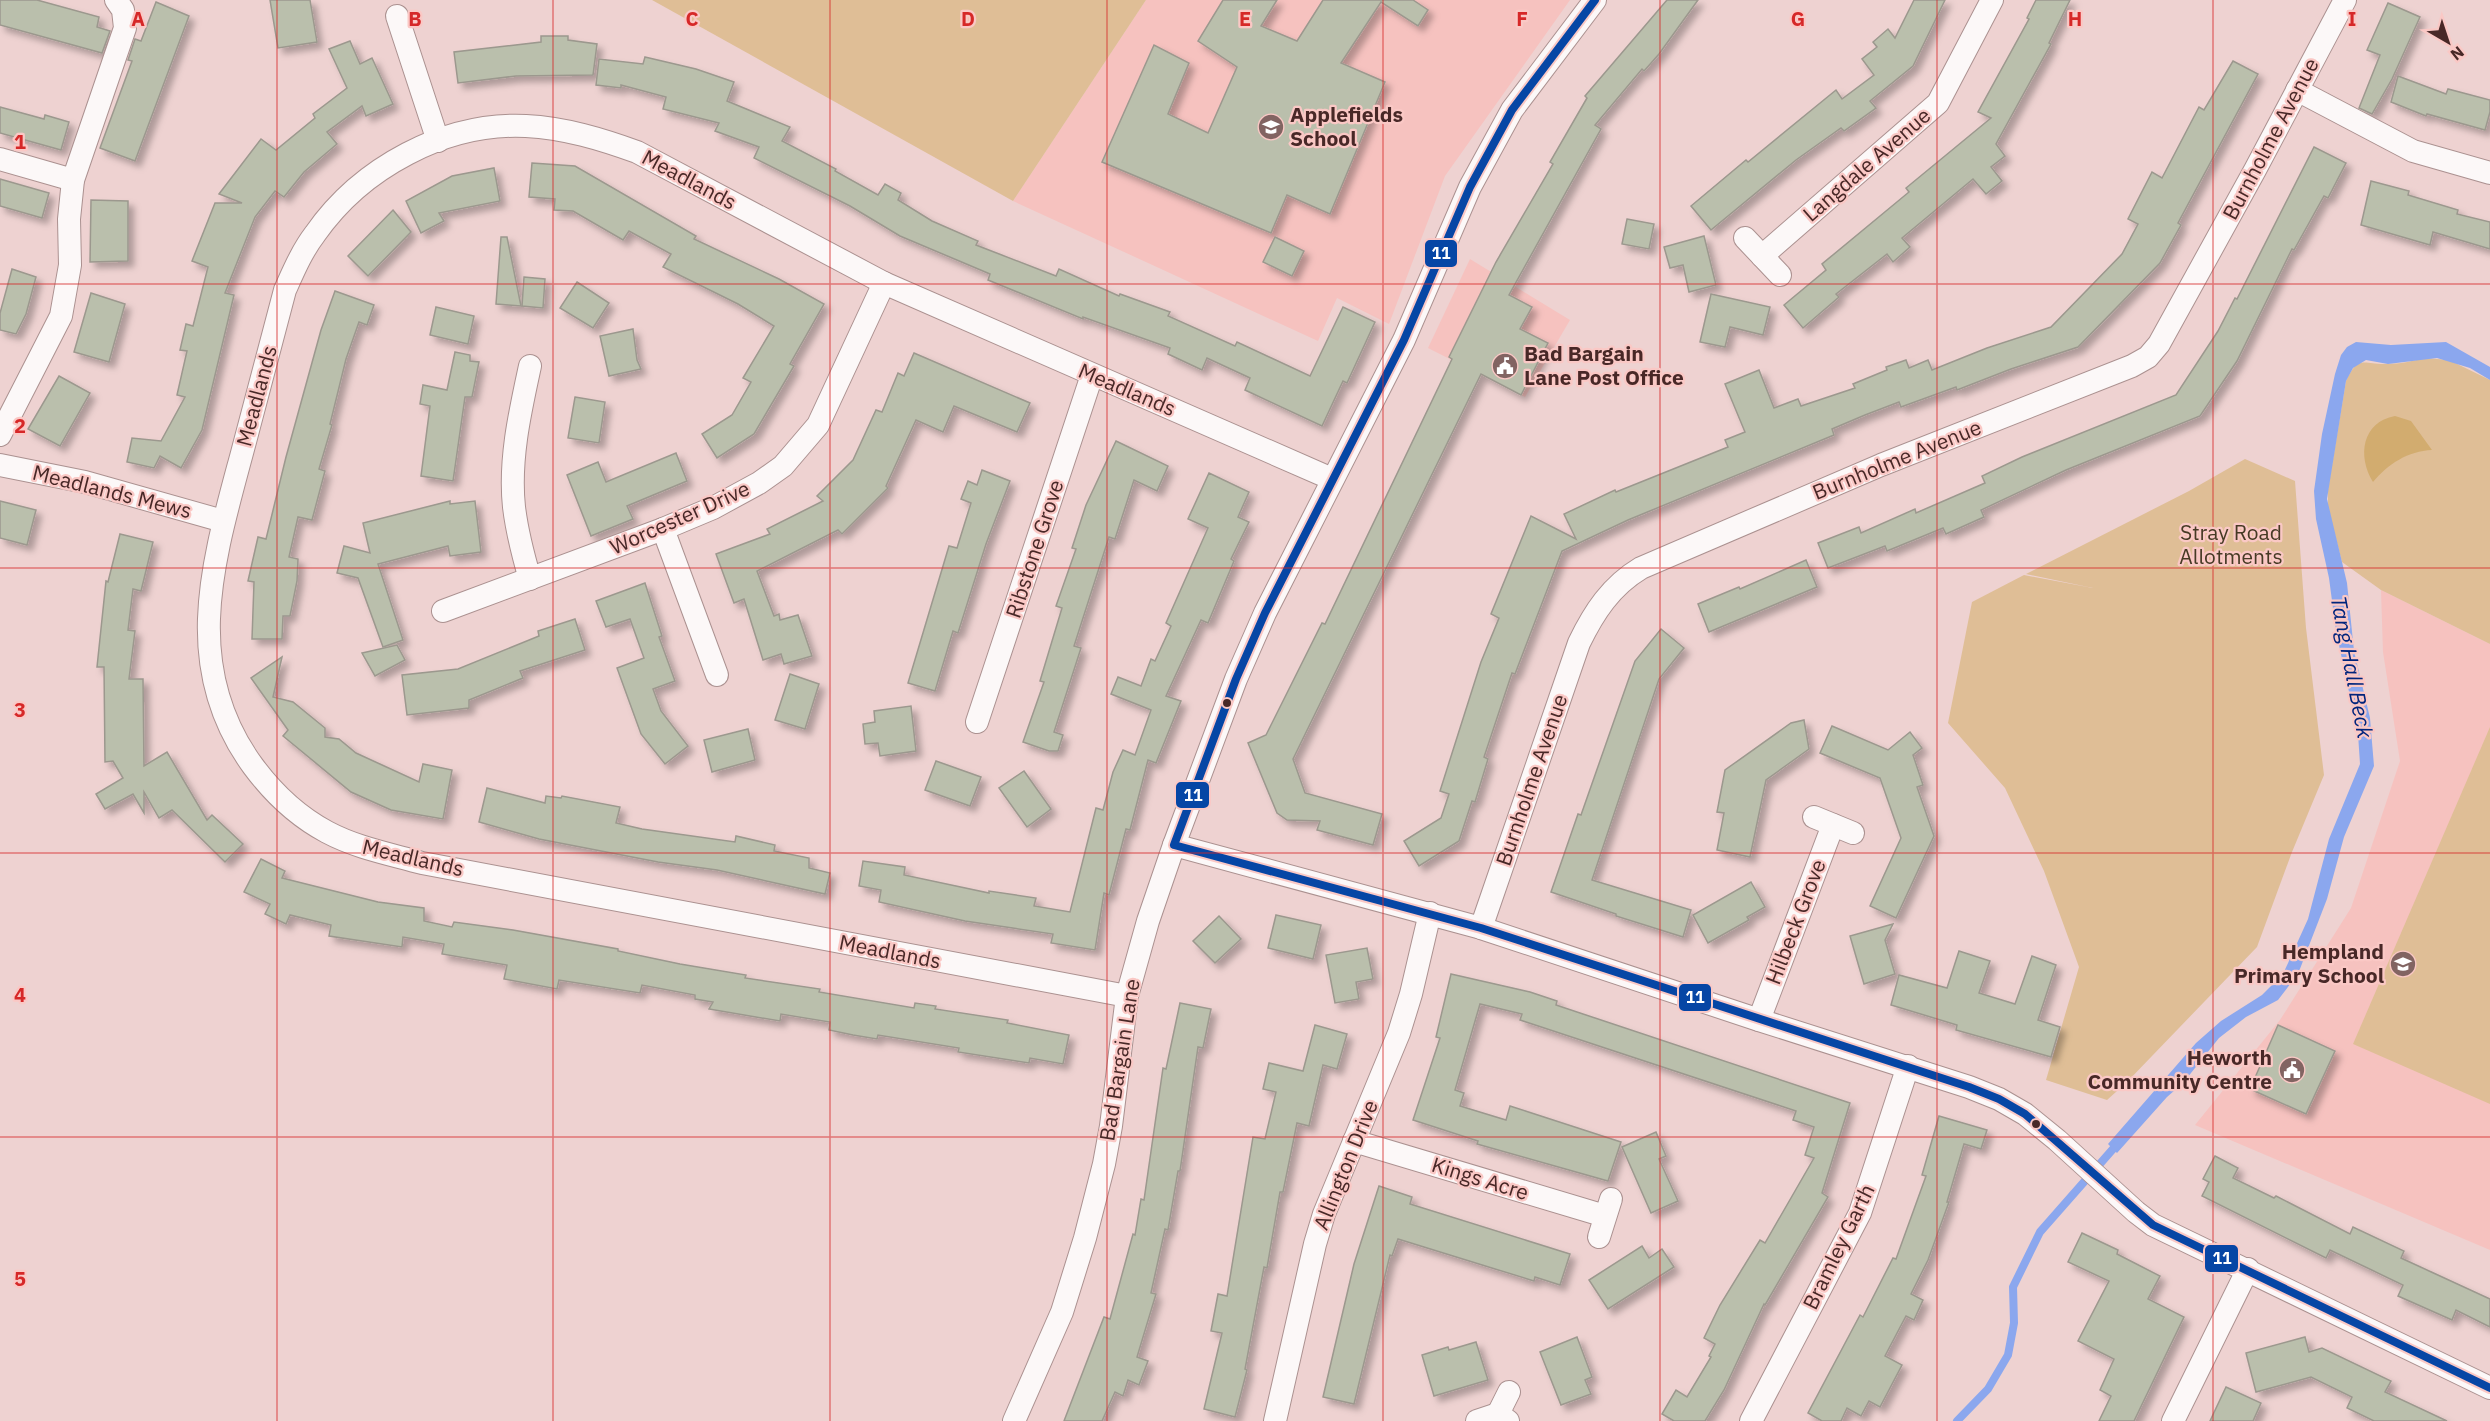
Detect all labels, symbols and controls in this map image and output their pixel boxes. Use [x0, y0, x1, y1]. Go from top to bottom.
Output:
text: A [131, 5, 145, 32]
text: B [408, 5, 422, 32]
text: C [685, 5, 699, 32]
text: D [961, 5, 975, 32]
text: E [1239, 5, 1251, 32]
text: F [1516, 5, 1528, 32]
text: G [1791, 5, 1805, 32]
text: H [2068, 5, 2082, 32]
text: I [2348, 5, 2356, 32]
north arrow [2418, 12, 2478, 72]
text: N [2447, 42, 2468, 65]
street label: Burnholme Avenue [2216, 53, 2325, 224]
place label: Applefields School [1290, 100, 1403, 152]
street label: Langdale Avenue [1797, 101, 1936, 227]
school or university icon: Applefields School [1256, 112, 1286, 142]
text: 1 [14, 128, 26, 155]
street label: Meadlands [637, 143, 742, 216]
line badge: 11 [1424, 239, 1458, 268]
text: 11 [1431, 243, 1451, 263]
place label: Bad Bargain Lane Post Office [1524, 339, 1684, 391]
street label: Meadlands [229, 342, 283, 449]
public building icon: Bad Bargain Lane Post Office [1490, 351, 1520, 381]
street label: Meadlands [1074, 356, 1180, 422]
text: 2 [14, 412, 26, 439]
street label: Burnholme Avenue [1808, 412, 1985, 506]
street label: Meadlands Mews [30, 458, 195, 524]
street label: Worcester Drive [605, 474, 754, 560]
street label: Ribstone Grove [998, 476, 1070, 621]
park label: Stray Road Allotments [2179, 518, 2283, 570]
water label: Tang Hall Beck [2325, 593, 2381, 741]
street label: Burnholme Avenue [1489, 690, 1574, 869]
text: 3 [14, 696, 26, 723]
unlabelled marker [1221, 697, 1233, 709]
line badge: 11 [1175, 781, 1210, 809]
text: 11 [1183, 785, 1203, 805]
street label: Meadlands [360, 832, 467, 882]
street label: Hilbeck Grove [1758, 855, 1832, 988]
street label: Meadlands [837, 927, 944, 975]
place label: Hempland Primary School [2234, 937, 2384, 989]
school or university icon: Hempland Primary School [2388, 949, 2418, 979]
street label: Bad Bargain Lane [1092, 977, 1146, 1143]
text: 4 [14, 981, 26, 1008]
line badge: 11 [1678, 983, 1712, 1012]
text: 11 [1685, 987, 1705, 1007]
place label: Heworth Community Centre [2087, 1043, 2272, 1095]
public building icon: Heworth Community Centre [2277, 1055, 2307, 1085]
street label: Allington Drive [1306, 1096, 1384, 1234]
unlabelled marker [2030, 1118, 2042, 1130]
street label: Kings Acre [1428, 1150, 1532, 1206]
street label: Bramley Garth [1796, 1179, 1881, 1314]
line badge: 11 [2204, 1244, 2239, 1273]
text: 11 [2212, 1248, 2232, 1268]
text: 5 [14, 1265, 26, 1292]

